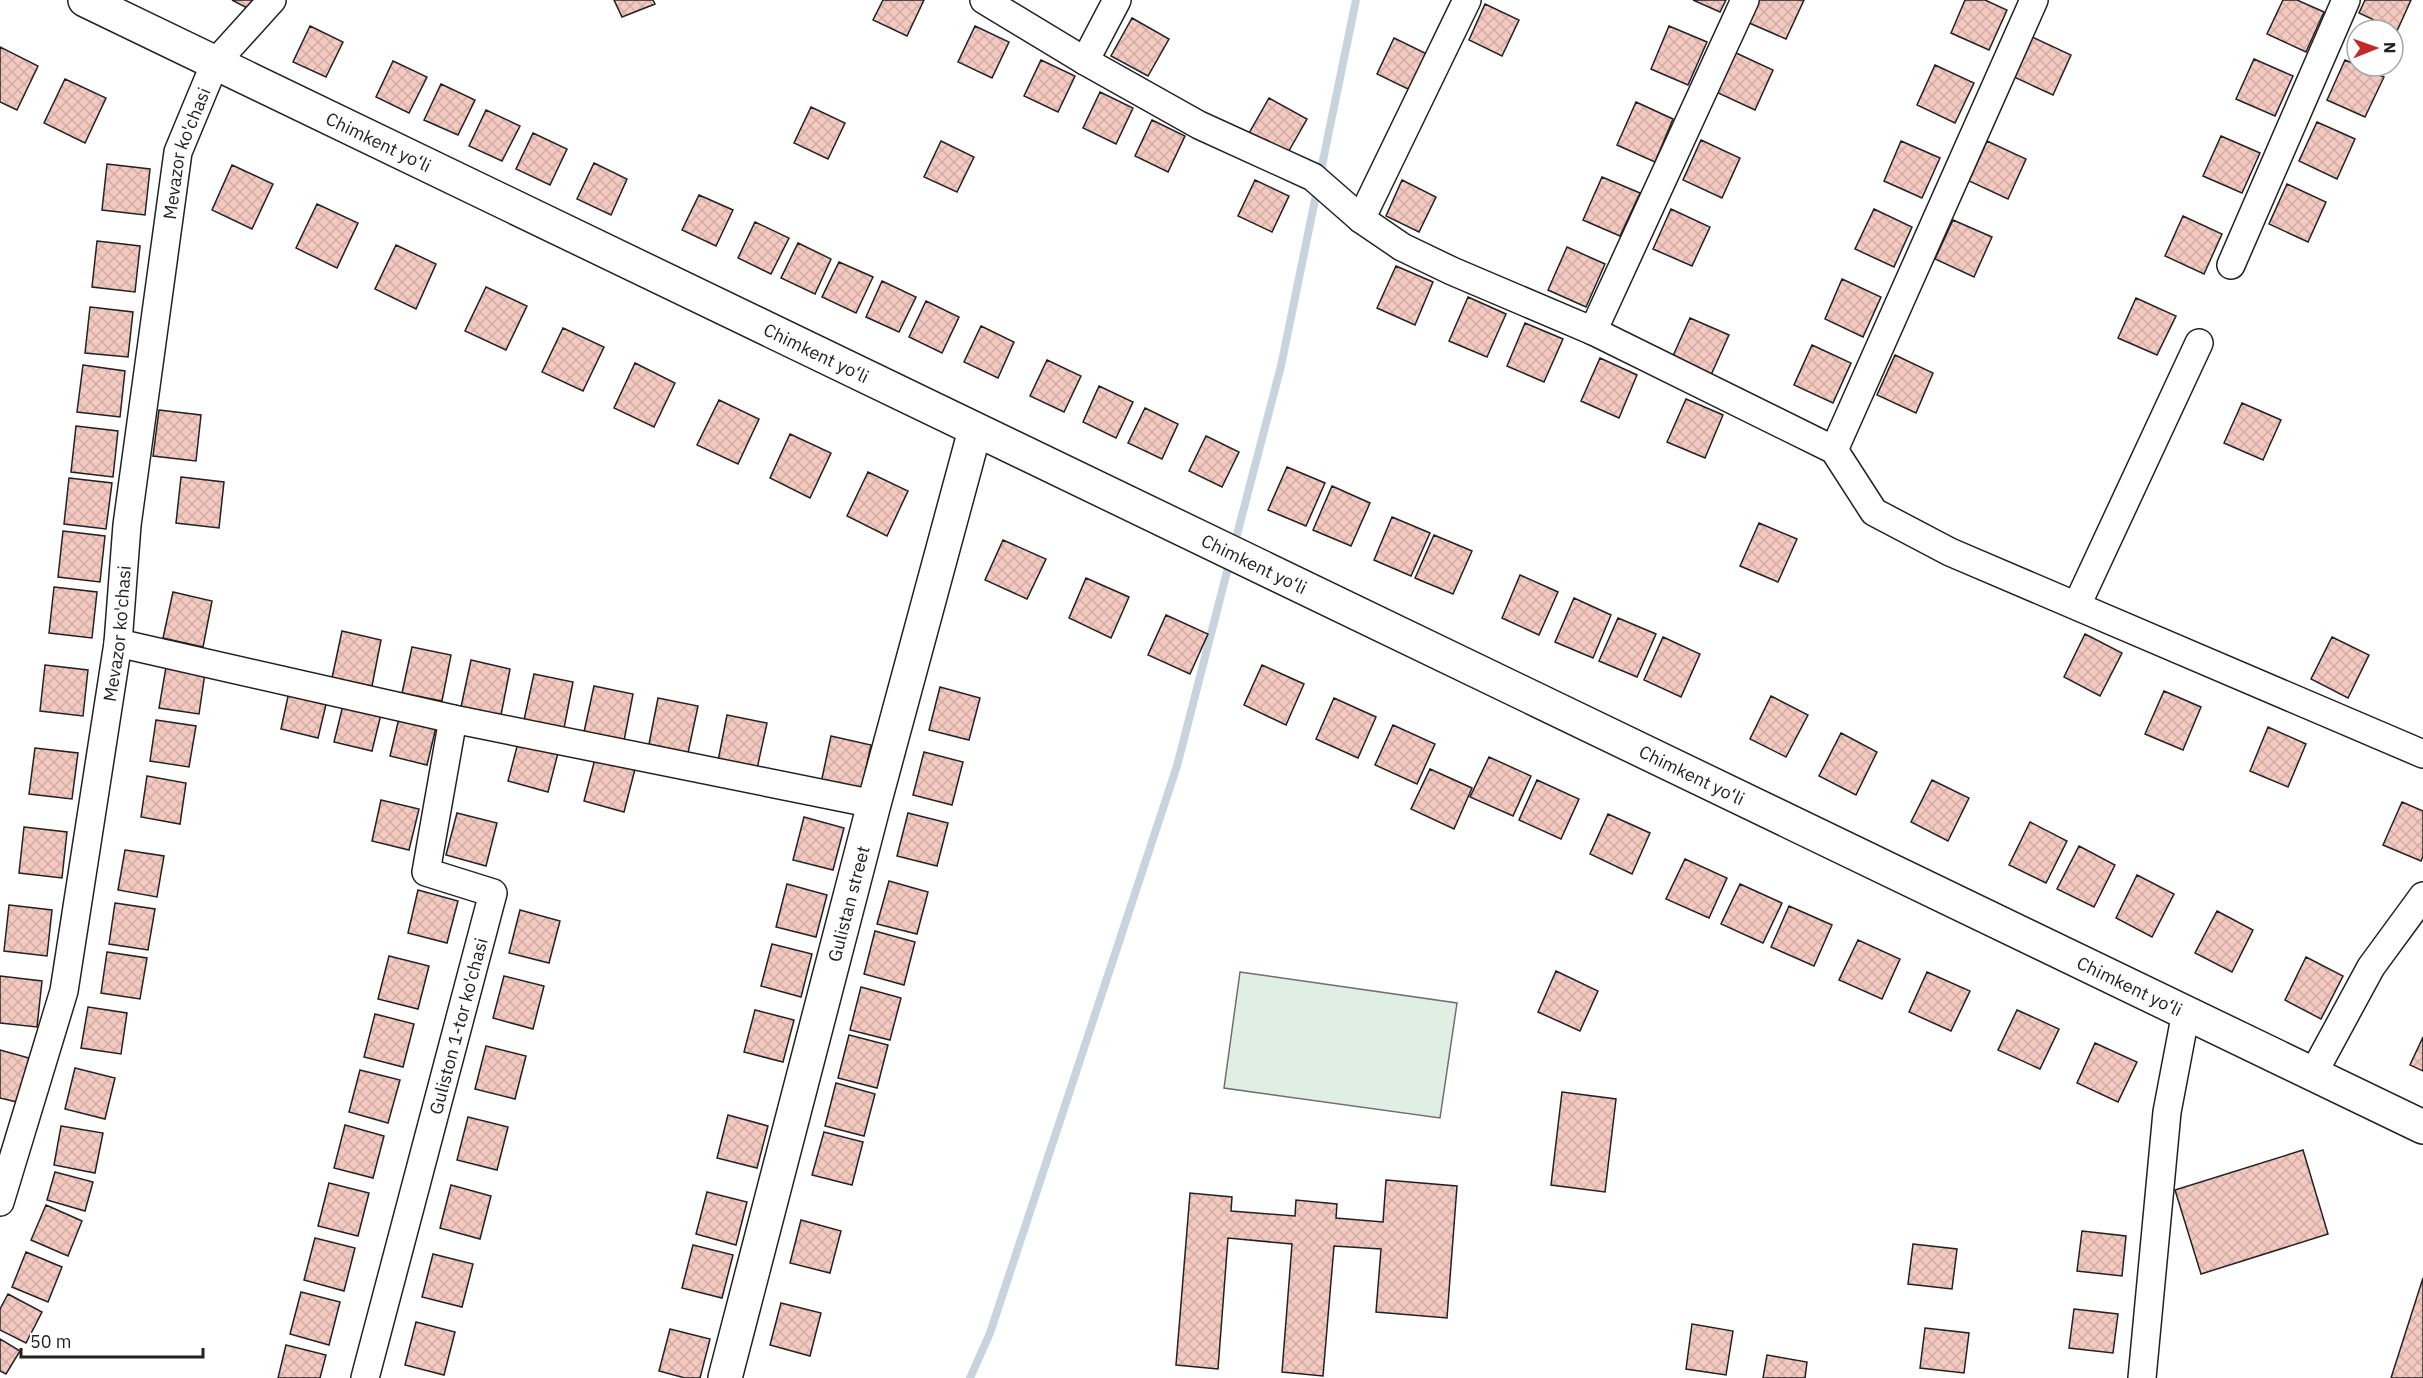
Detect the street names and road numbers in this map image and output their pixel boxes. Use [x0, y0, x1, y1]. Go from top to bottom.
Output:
street label: Mevazor ko'chasi [157, 84, 215, 221]
street label: Chimkent yo‘li [322, 106, 435, 177]
street label: Chimkent yo‘li [760, 317, 873, 388]
street label: Chimkent yo‘li [1198, 528, 1311, 599]
street label: Mevazor ko'chasi [98, 565, 135, 703]
street label: Chimkent yo‘li [1636, 739, 1749, 810]
street label: Gulistan street [822, 843, 874, 964]
street label: Guliston 1-tor ko'chasi [424, 935, 492, 1117]
street label: Chimkent yo‘li [2073, 951, 2186, 1021]

